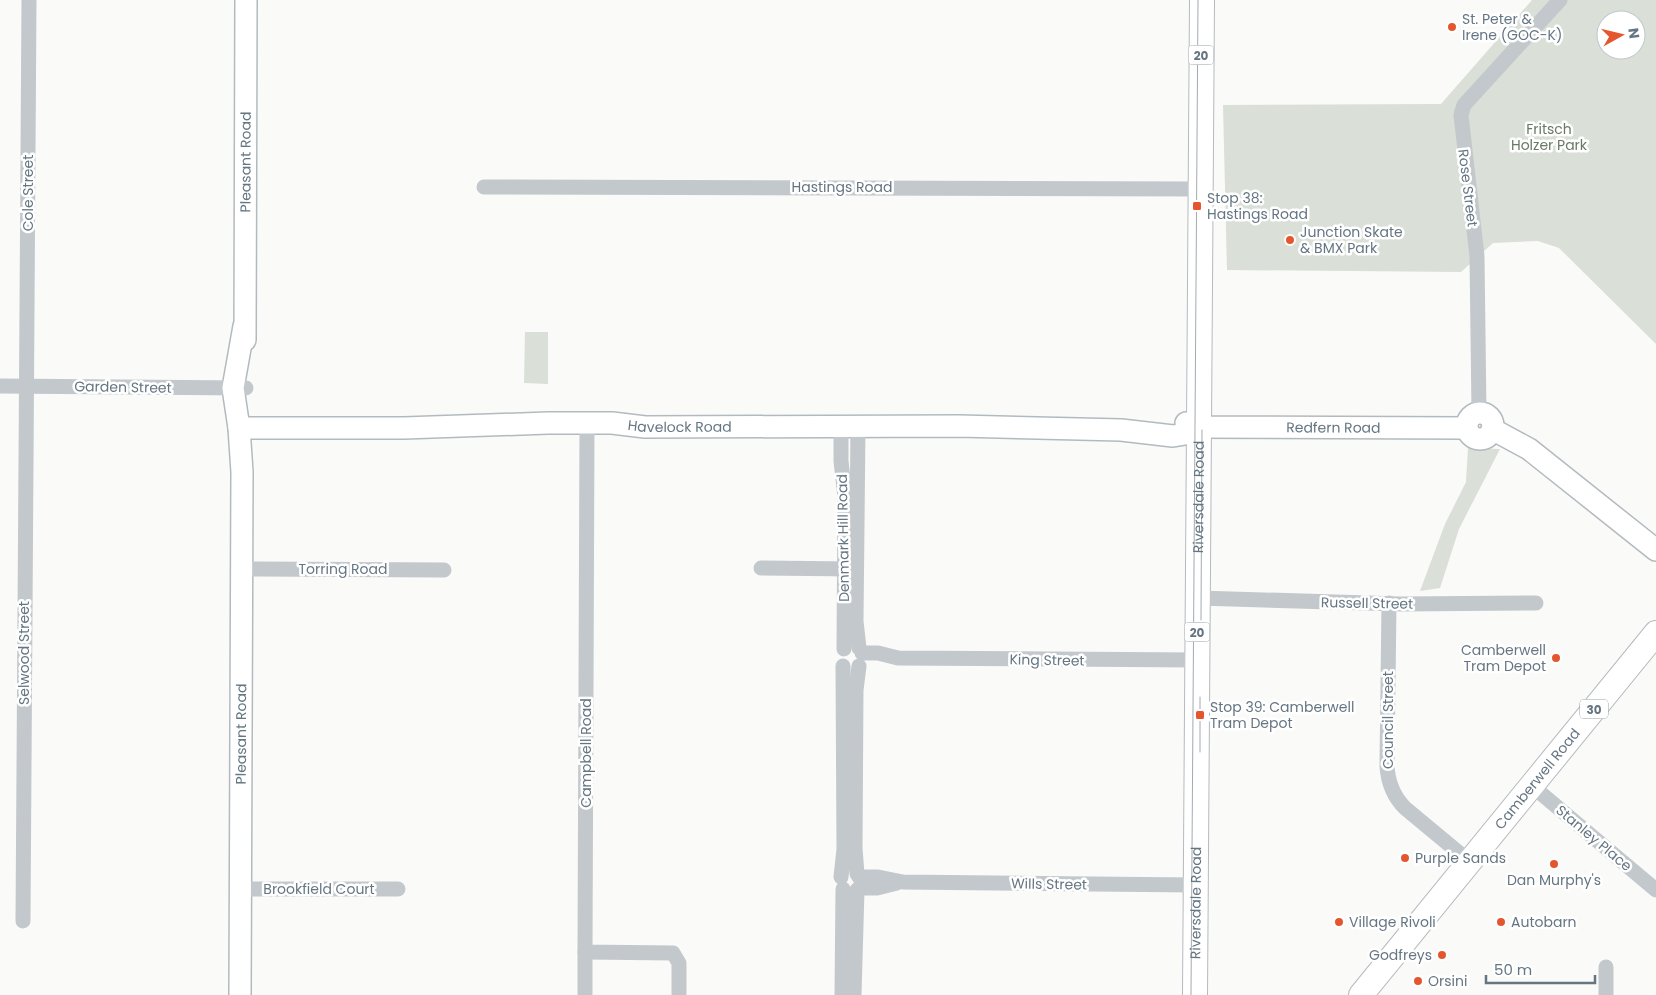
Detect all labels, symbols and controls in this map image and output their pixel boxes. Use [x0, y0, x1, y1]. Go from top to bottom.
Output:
place label: St. Peter & Irene (GOC-K) [1462, 9, 1562, 45]
north arrow [1596, 10, 1646, 60]
marker: St. Peter & Irene (GOC-K) [1446, 21, 1458, 33]
text: N [1623, 27, 1645, 40]
road number: 20 [1188, 46, 1214, 64]
street label: Pleasant Road [235, 112, 256, 212]
park label: Fritsch Holzer Park [1511, 119, 1588, 155]
street label: Rose Street [1453, 148, 1483, 228]
street label: Cole Street [18, 155, 38, 231]
street label: Hastings Road [792, 177, 892, 197]
place label: Stop 38: Hastings Road [1207, 188, 1308, 224]
marker: Stop 38: Hastings Road [1191, 200, 1203, 212]
place label: Junction Skate & BMX Park [1300, 222, 1403, 258]
marker: Junction Skate & BMX Park [1284, 234, 1296, 246]
street label: Garden Street [74, 376, 172, 398]
street label: Havelock Road [627, 415, 732, 437]
street label: Redfern Road [1286, 417, 1381, 438]
street label: Riversdale Road [1188, 441, 1209, 553]
street label: Denmark Hill Road [832, 474, 854, 602]
street label: Torring Road [299, 559, 387, 579]
street label: Russell Street [1321, 592, 1413, 614]
street label: Selwood Street [14, 601, 34, 705]
road number: 20 [1184, 622, 1210, 642]
place label: Camberwell Tram Depot [1461, 640, 1546, 676]
street label: King Street [1009, 649, 1085, 671]
marker: Camberwell Tram Depot [1550, 652, 1562, 664]
street label: Council Street [1378, 671, 1398, 769]
street label: Pleasant Road [231, 684, 251, 784]
place label: Stop 39: Camberwell Tram Depot [1210, 697, 1354, 733]
street label: Campbell Road [576, 698, 596, 808]
road number: 30 [1580, 700, 1608, 719]
marker: Stop 39: Camberwell Tram Depot [1194, 709, 1206, 721]
street label: Camberwell Road [1490, 724, 1585, 834]
street label: Stanley Place [1552, 800, 1637, 876]
street label: Riversdale Road [1185, 847, 1206, 959]
place label: Purple Sands [1415, 848, 1506, 868]
marker: Purple Sands [1399, 852, 1411, 864]
marker: Dan Murphy's [1548, 858, 1560, 870]
place label: Dan Murphy's [1507, 870, 1601, 890]
street label: Wills Street [1011, 873, 1087, 895]
street label: Brookfield Court [263, 879, 375, 899]
place label: Village Rivoli [1349, 912, 1436, 932]
place label: Autobarn [1511, 912, 1577, 932]
marker: Village Rivoli [1333, 916, 1345, 928]
marker: Autobarn [1495, 916, 1507, 928]
place label: Godfreys [1369, 945, 1432, 965]
marker: Godfreys [1436, 949, 1448, 961]
scale bar [1486, 952, 1595, 984]
text: 50 m [1494, 959, 1532, 980]
place label: Orsini [1428, 971, 1467, 991]
marker: Orsini [1412, 975, 1424, 987]

